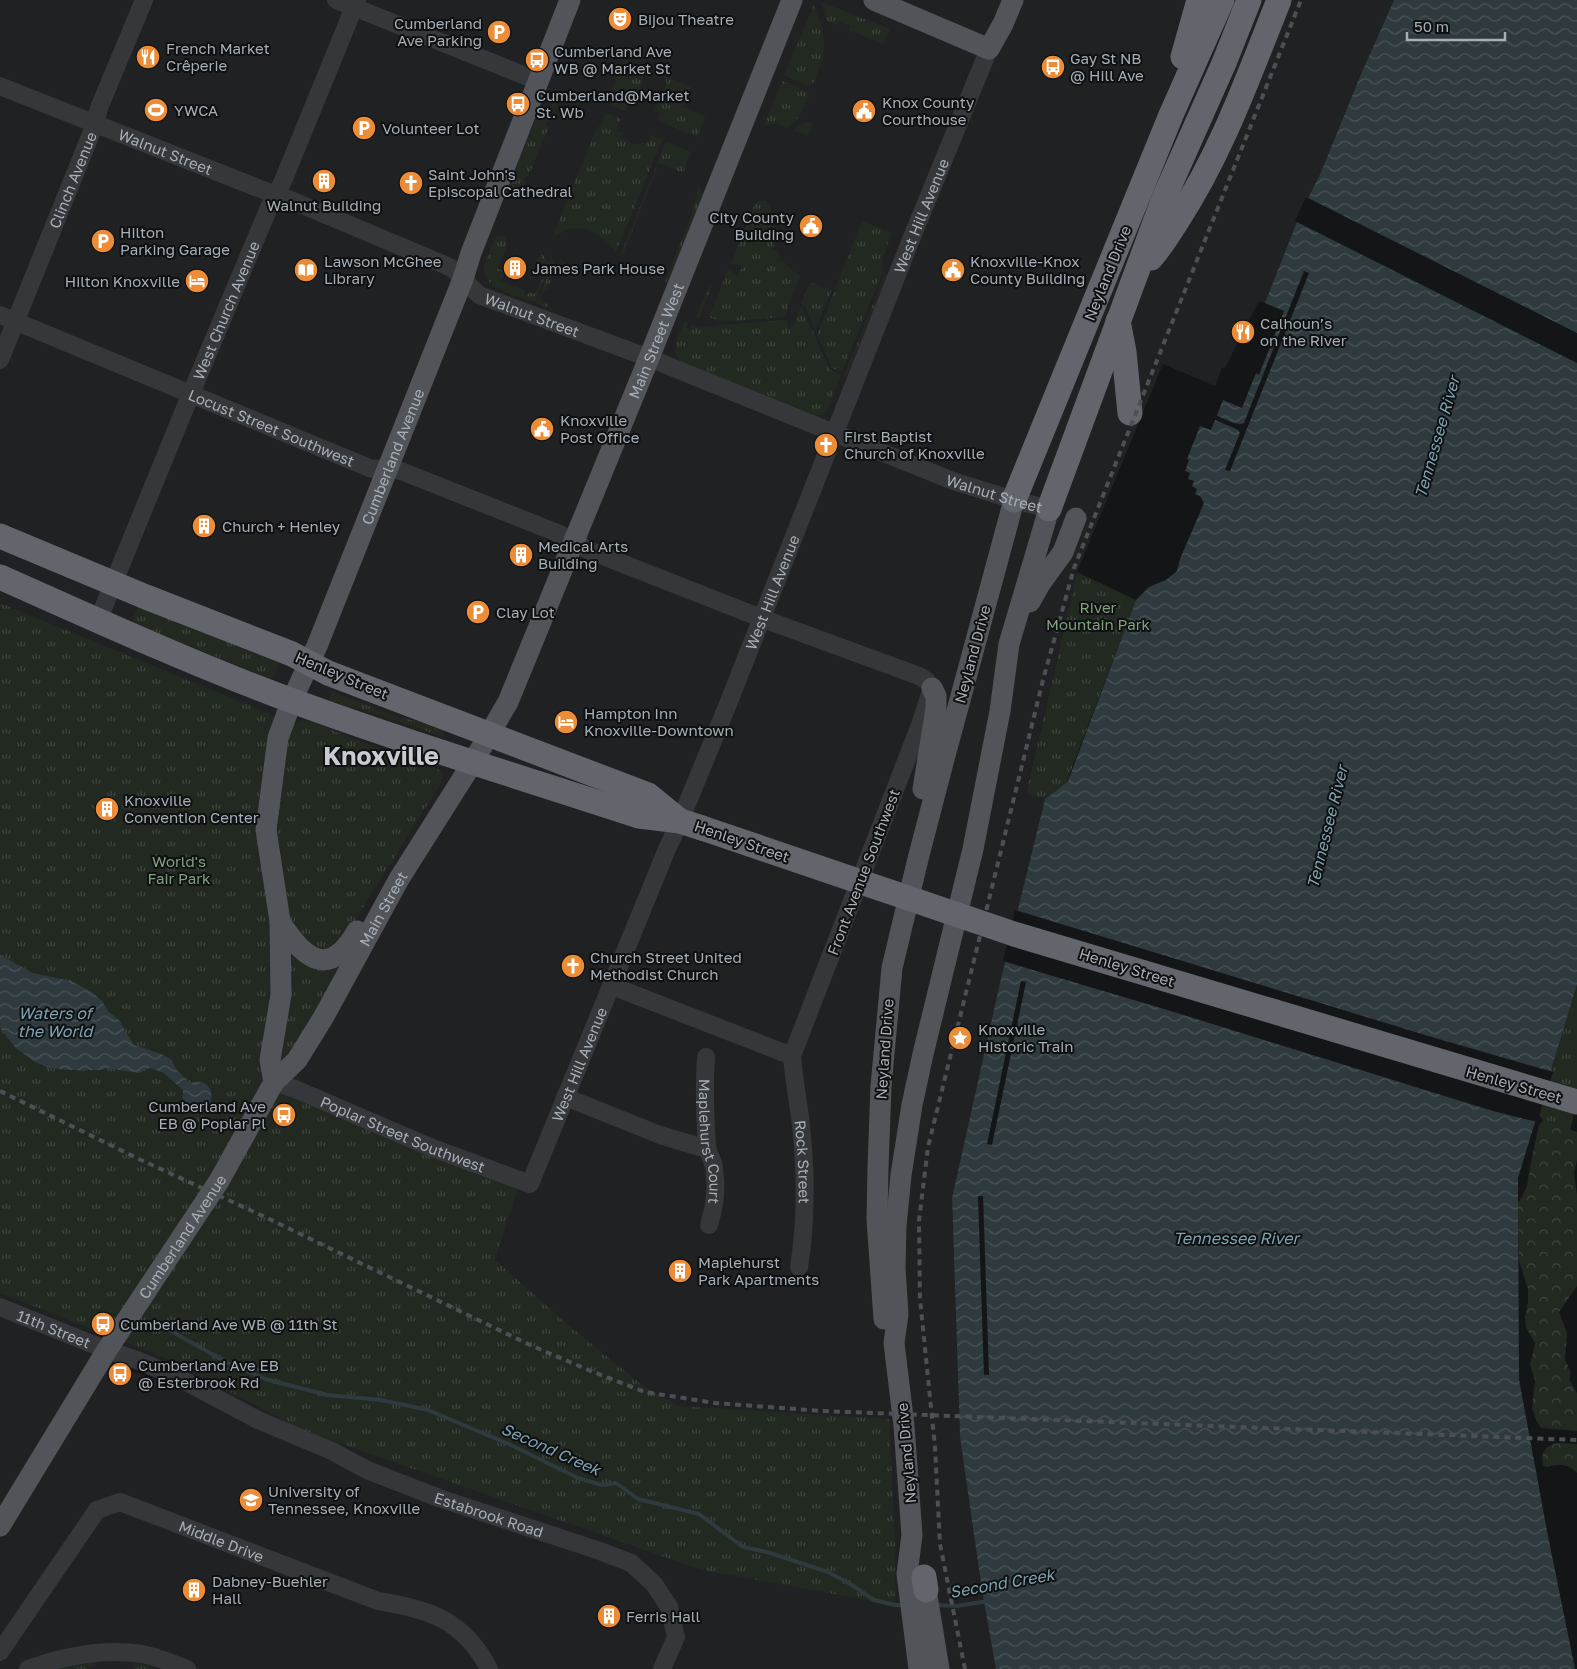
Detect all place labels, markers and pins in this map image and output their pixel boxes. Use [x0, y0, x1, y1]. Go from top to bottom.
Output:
theatre icon: Bijou Theatre [607, 6, 633, 32]
place label: Bijou Theatre [638, 10, 734, 28]
place label: Cumberland Ave Parking [394, 14, 482, 49]
parking icon: Cumberland Ave Parking [486, 19, 512, 45]
place label: French Market Crêperie [166, 39, 270, 74]
place label: Cumberland Ave WB @ Market St [554, 42, 672, 77]
restaurant icon: French Market Crêperie [135, 44, 161, 70]
bus stop icon: Cumberland Ave WB @ Market St [524, 47, 550, 73]
place label: Gay St NB @ Hill Ave [1070, 49, 1144, 84]
bus stop icon: Gay St NB @ Hill Ave [1040, 54, 1066, 80]
place label: Cumberland@Market St. Wb [536, 86, 689, 121]
bus stop icon: Cumberland@Market St. Wb [505, 91, 531, 117]
place label: Knox County Courthouse [882, 93, 975, 128]
sports icon: YWCA [143, 97, 169, 123]
public building icon: Knox County Courthouse [851, 98, 877, 124]
place label: YWCA [174, 101, 218, 119]
parking icon: Volunteer Lot [351, 115, 377, 141]
place label: Volunteer Lot [382, 119, 480, 137]
place label: Saint John's Episcopal Cathedral [428, 165, 573, 200]
building icon: Walnut Building [311, 168, 337, 194]
church icon: Saint John's Episcopal Cathedral [398, 170, 424, 196]
place label: Walnut Building [267, 196, 381, 214]
place label: City County Building [709, 208, 795, 243]
public building icon: City County Building [798, 213, 824, 239]
place label: Hilton Parking Garage [120, 223, 230, 258]
parking icon: Hilton Parking Garage [90, 228, 116, 254]
place label: Lawson McGhee Library [324, 252, 442, 287]
place label: Knoxville-Knox County Building [970, 252, 1085, 287]
building icon: James Park House [502, 255, 528, 281]
library icon: Lawson McGhee Library [293, 257, 319, 283]
public building icon: Knoxville-Knox County Building [940, 257, 966, 283]
place label: James Park House [532, 259, 665, 277]
hotel icon: Hilton Knoxville [184, 268, 210, 294]
place label: Hilton Knoxville [65, 272, 180, 290]
place label: Calhoun’s on the River [1260, 314, 1347, 349]
restaurant icon: Calhoun’s on the River [1230, 319, 1256, 345]
place label: Knoxville Post Office [560, 411, 640, 446]
public building icon: Knoxville Post Office [529, 416, 555, 442]
place label: First Baptist Church of Knoxville [844, 427, 985, 462]
church icon: First Baptist Church of Knoxville [813, 432, 839, 458]
building icon: Church + Henley [191, 513, 217, 539]
place label: Church + Henley [222, 517, 341, 535]
place label: Medical Arts Building [538, 537, 628, 572]
building icon: Medical Arts Building [508, 542, 534, 568]
parking icon: Clay Lot [465, 599, 491, 625]
place label: Clay Lot [496, 603, 555, 621]
place label: Hampton Inn Knoxville-Downtown [584, 704, 734, 739]
hotel icon: Hampton Inn Knoxville-Downtown [553, 709, 579, 735]
place label: Knoxville Convention Center [124, 791, 259, 826]
building icon: Knoxville Convention Center [94, 796, 120, 822]
place label: Church Street United Methodist Church [590, 948, 742, 983]
church icon: Church Street United Methodist Church [560, 953, 586, 979]
place label: Knoxville Historic Train [978, 1020, 1074, 1055]
place icon: Knoxville Historic Train [947, 1025, 973, 1051]
place label: Cumberland Ave EB @ Poplar Pl [148, 1097, 266, 1132]
bus stop icon: Cumberland Ave EB @ Poplar Pl [271, 1102, 297, 1128]
place label: Maplehurst Park Apartments [698, 1253, 819, 1288]
building icon: Maplehurst Park Apartments [667, 1258, 693, 1284]
bus stop icon: Cumberland Ave WB @ 11th St [90, 1311, 116, 1337]
place label: Cumberland Ave WB @ 11th St [120, 1315, 338, 1333]
place label: Cumberland Ave EB @ Esterbrook Rd [138, 1356, 279, 1391]
bus stop icon: Cumberland Ave EB @ Esterbrook Rd [107, 1361, 133, 1387]
place label: University of Tennessee, Knoxville [268, 1482, 421, 1517]
school or university icon: University of Tennessee, Knoxville [238, 1487, 264, 1513]
place label: Dabney-Buehler Hall [212, 1572, 328, 1607]
building icon: Dabney-Buehler Hall [181, 1577, 207, 1603]
building icon: Ferris Hall [596, 1603, 622, 1629]
place label: Ferris Hall [626, 1607, 701, 1625]

